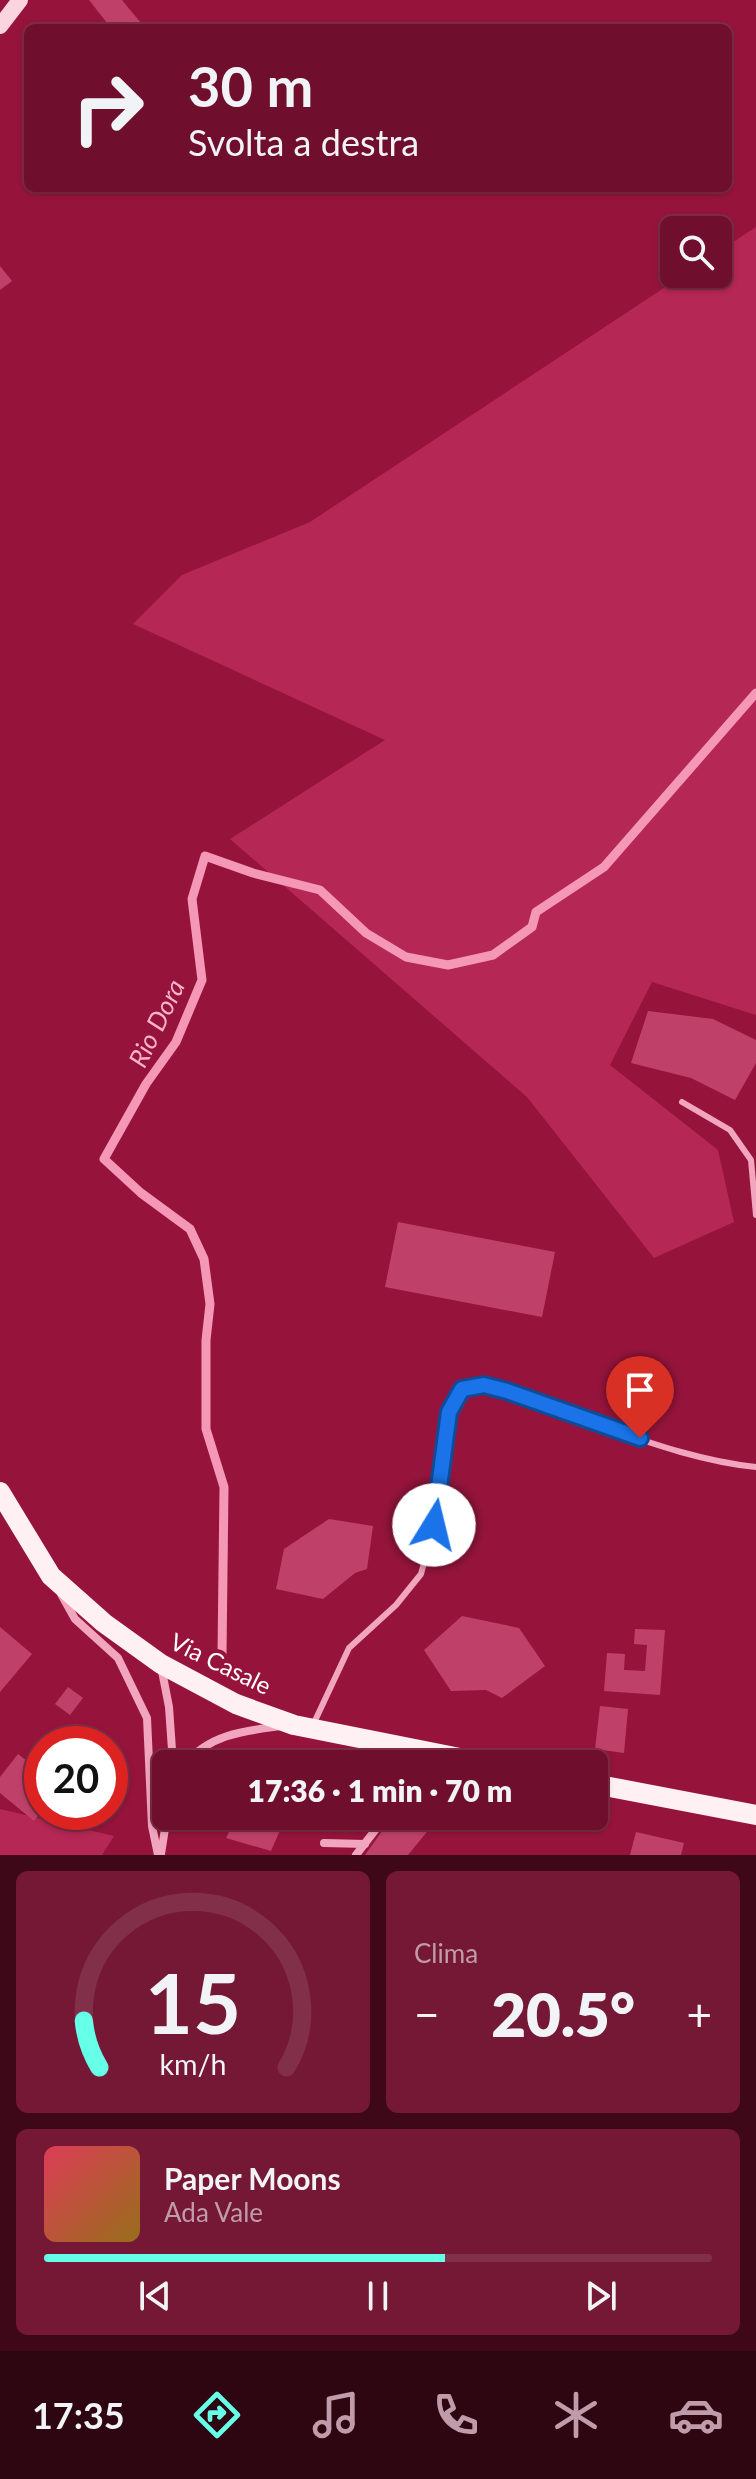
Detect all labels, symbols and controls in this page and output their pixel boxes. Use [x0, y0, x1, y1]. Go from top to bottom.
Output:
text: 30 m [188, 52, 313, 119]
icon: right [56, 56, 160, 160]
text: Svolta a destra [188, 120, 419, 164]
map controls [660, 216, 732, 288]
button: search [660, 216, 732, 288]
water label: Rio Dora [121, 974, 191, 1072]
pin [606, 1356, 674, 1438]
icon: arrive [618, 1368, 662, 1412]
position arrow [392, 1483, 476, 1567]
street label: Via Casale [166, 1626, 276, 1700]
speed limit sign: 20 [24, 1726, 128, 1830]
text: 17:36 · 1 min · 70 m [248, 1772, 512, 1808]
text: Clima [414, 1937, 478, 1969]
text: 15 [145, 1952, 241, 2052]
text: 20.5° [491, 1978, 635, 2050]
text: − [414, 1988, 440, 2040]
text: + [686, 1988, 712, 2040]
text: km/h [160, 2047, 226, 2081]
text: Paper Moons [164, 2160, 341, 2196]
text: Ada Vale [164, 2196, 263, 2228]
icon: previous [133, 2274, 177, 2318]
icon: pause [356, 2274, 400, 2318]
icon: next [579, 2274, 623, 2318]
icon: directions [189, 2387, 245, 2443]
icon: music [308, 2387, 364, 2443]
icon: phone [428, 2387, 484, 2443]
icon: climate [548, 2387, 604, 2443]
icon: car [668, 2387, 724, 2443]
text: 17:35 [32, 2393, 125, 2437]

